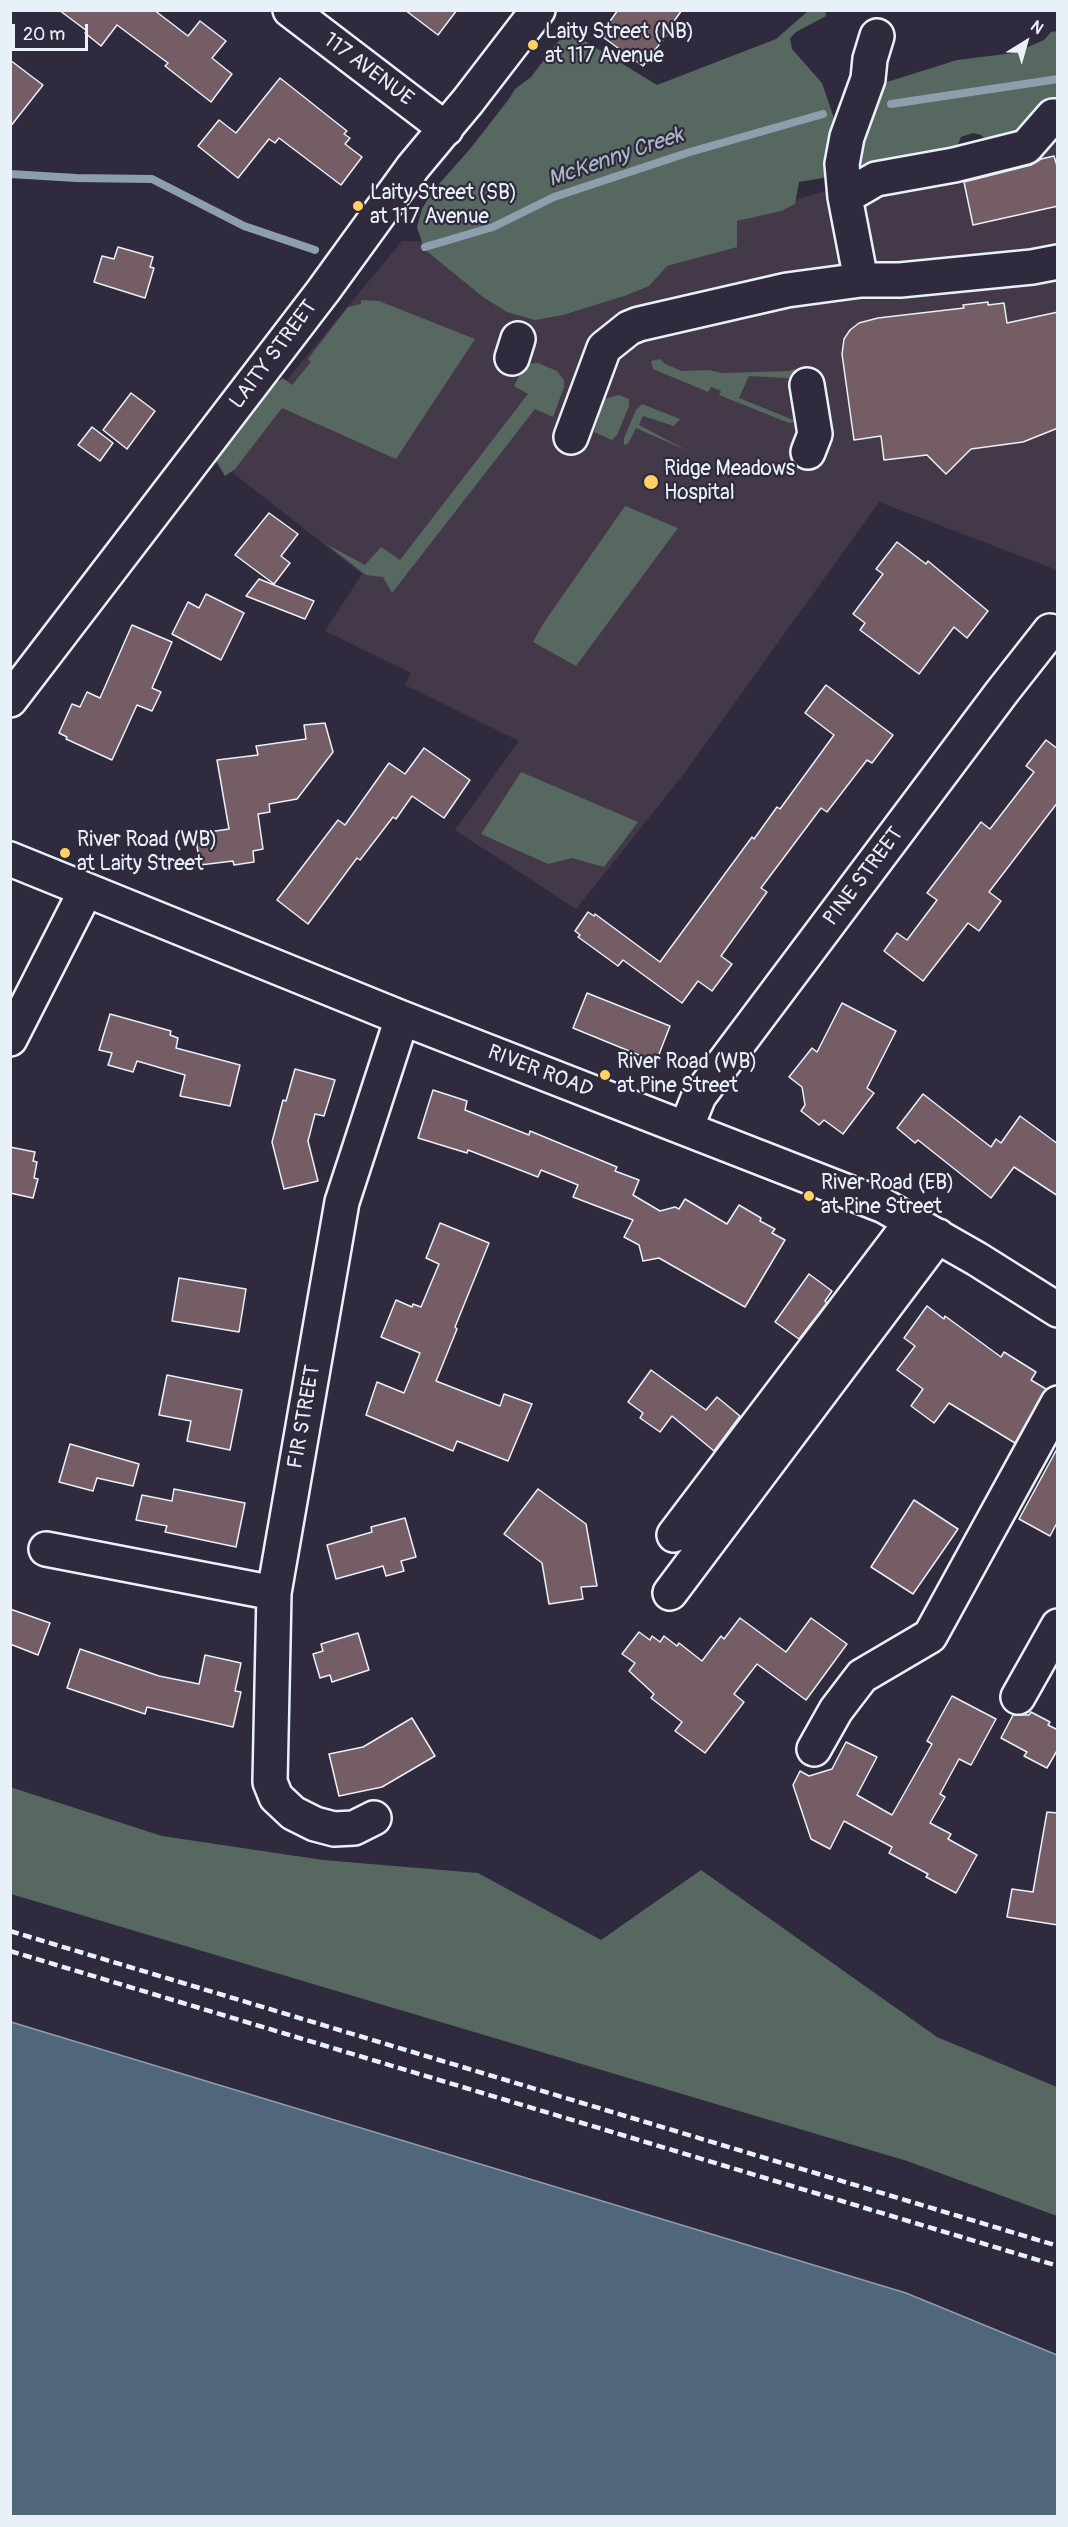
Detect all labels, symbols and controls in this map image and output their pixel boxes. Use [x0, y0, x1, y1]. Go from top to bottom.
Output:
scale bar [15, 12, 92, 50]
north arrow [996, 12, 1056, 72]
text: N [1026, 16, 1047, 39]
place label: Laity Street (NB) at 117 Avenue [545, 20, 694, 70]
text: 20 m [23, 23, 65, 46]
street label: 117 AVENUE [318, 28, 418, 112]
marker: Laity Street (NB) at 117 Avenue [526, 38, 540, 52]
water label: McKenny Creek [545, 123, 687, 193]
place label: Laity Street (SB) at 117 Avenue [370, 181, 517, 231]
marker: Laity Street (SB) at 117 Avenue [351, 199, 365, 213]
street label: LAITY STREET [225, 296, 323, 414]
place label: Ridge Meadows Hospital [664, 457, 795, 507]
marker: Ridge Meadows Hospital [642, 473, 660, 491]
street label: PINE STREET [819, 823, 909, 931]
place label: River Road (WB) at Laity Street [77, 828, 217, 878]
marker: River Road (WB) at Laity Street [58, 846, 72, 860]
street label: RIVER ROAD [484, 1040, 596, 1104]
place label: River Road (WB) at Pine Street [617, 1050, 757, 1100]
marker: River Road (WB) at Pine Street [598, 1068, 612, 1082]
place label: River Road (EB) at Pine Street [821, 1171, 954, 1221]
marker: River Road (EB) at Pine Street [802, 1189, 816, 1203]
street label: FIR STREET [283, 1363, 327, 1471]

